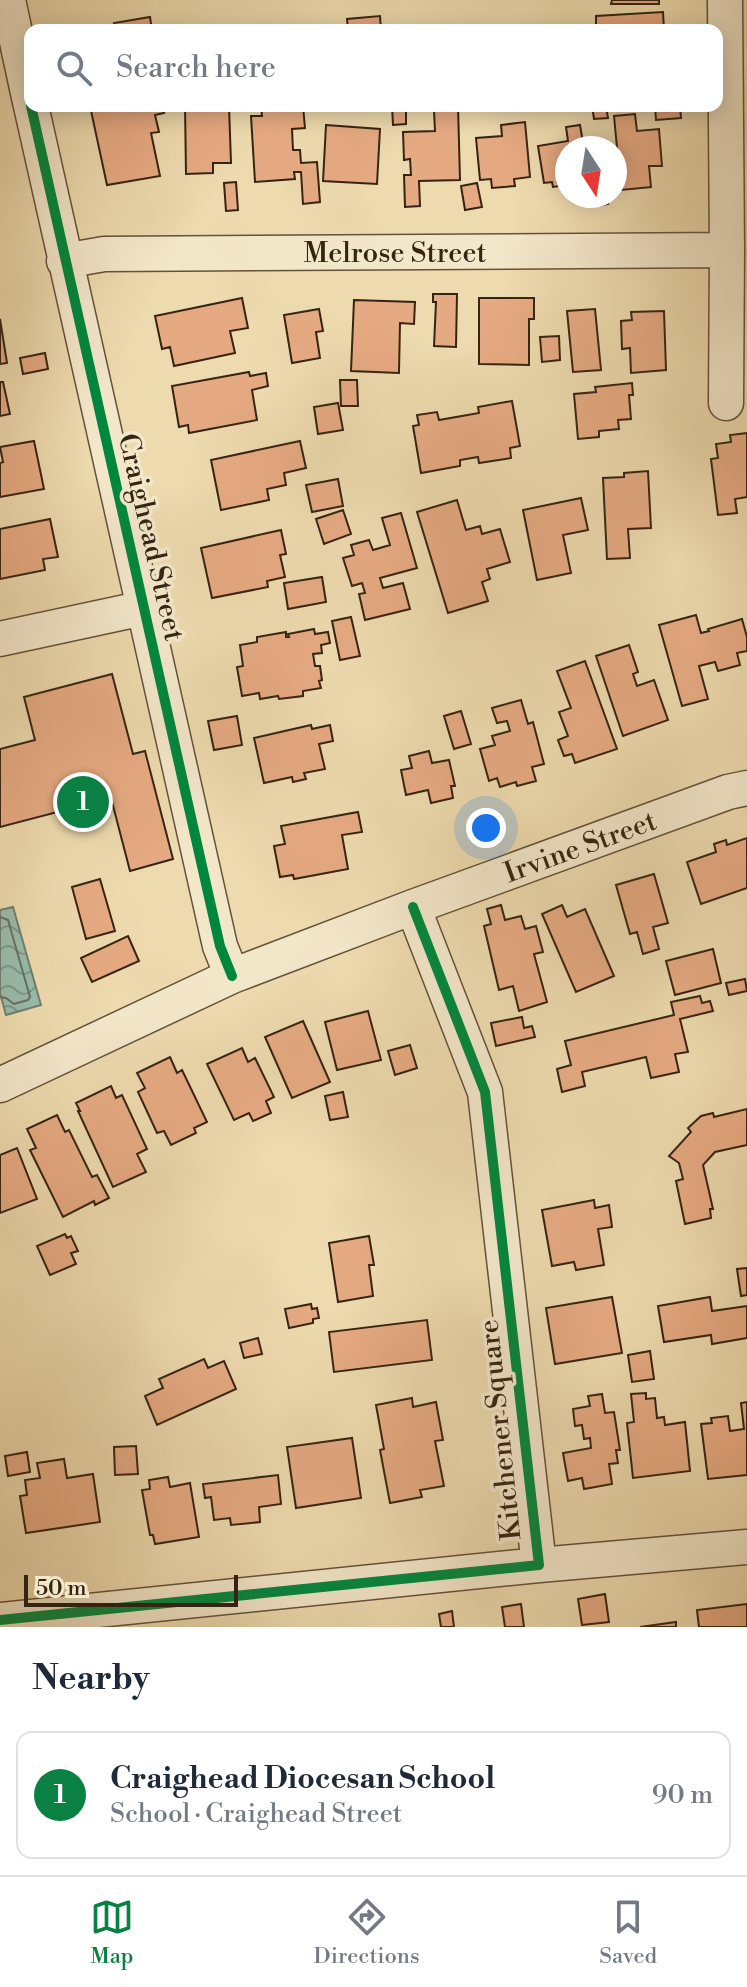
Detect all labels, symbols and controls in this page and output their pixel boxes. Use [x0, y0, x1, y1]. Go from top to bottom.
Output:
search box [24, 24, 723, 112]
icon: search [52, 46, 96, 90]
text: Search here [116, 49, 276, 87]
north arrow [555, 136, 627, 208]
street label: Melrose Street [304, 236, 487, 271]
street label: Craighead Street [110, 430, 191, 645]
pin: 1 [57, 772, 109, 832]
street label: Irvine Street [500, 804, 662, 891]
your location [466, 808, 506, 848]
street label: Kitchener Square [471, 1318, 529, 1542]
scale bar [24, 1571, 238, 1607]
text: 50 m [36, 1575, 87, 1602]
text: Nearby [32, 1658, 150, 1700]
text: Craighead Diocesan School [110, 1760, 495, 1798]
text: 1 [54, 1779, 66, 1811]
text: 90 m [652, 1779, 713, 1811]
text: School · Craighead Street [110, 1798, 402, 1830]
tab: Map [90, 1895, 134, 1970]
tab: Directions [314, 1895, 420, 1970]
tab: Saved [599, 1895, 657, 1970]

